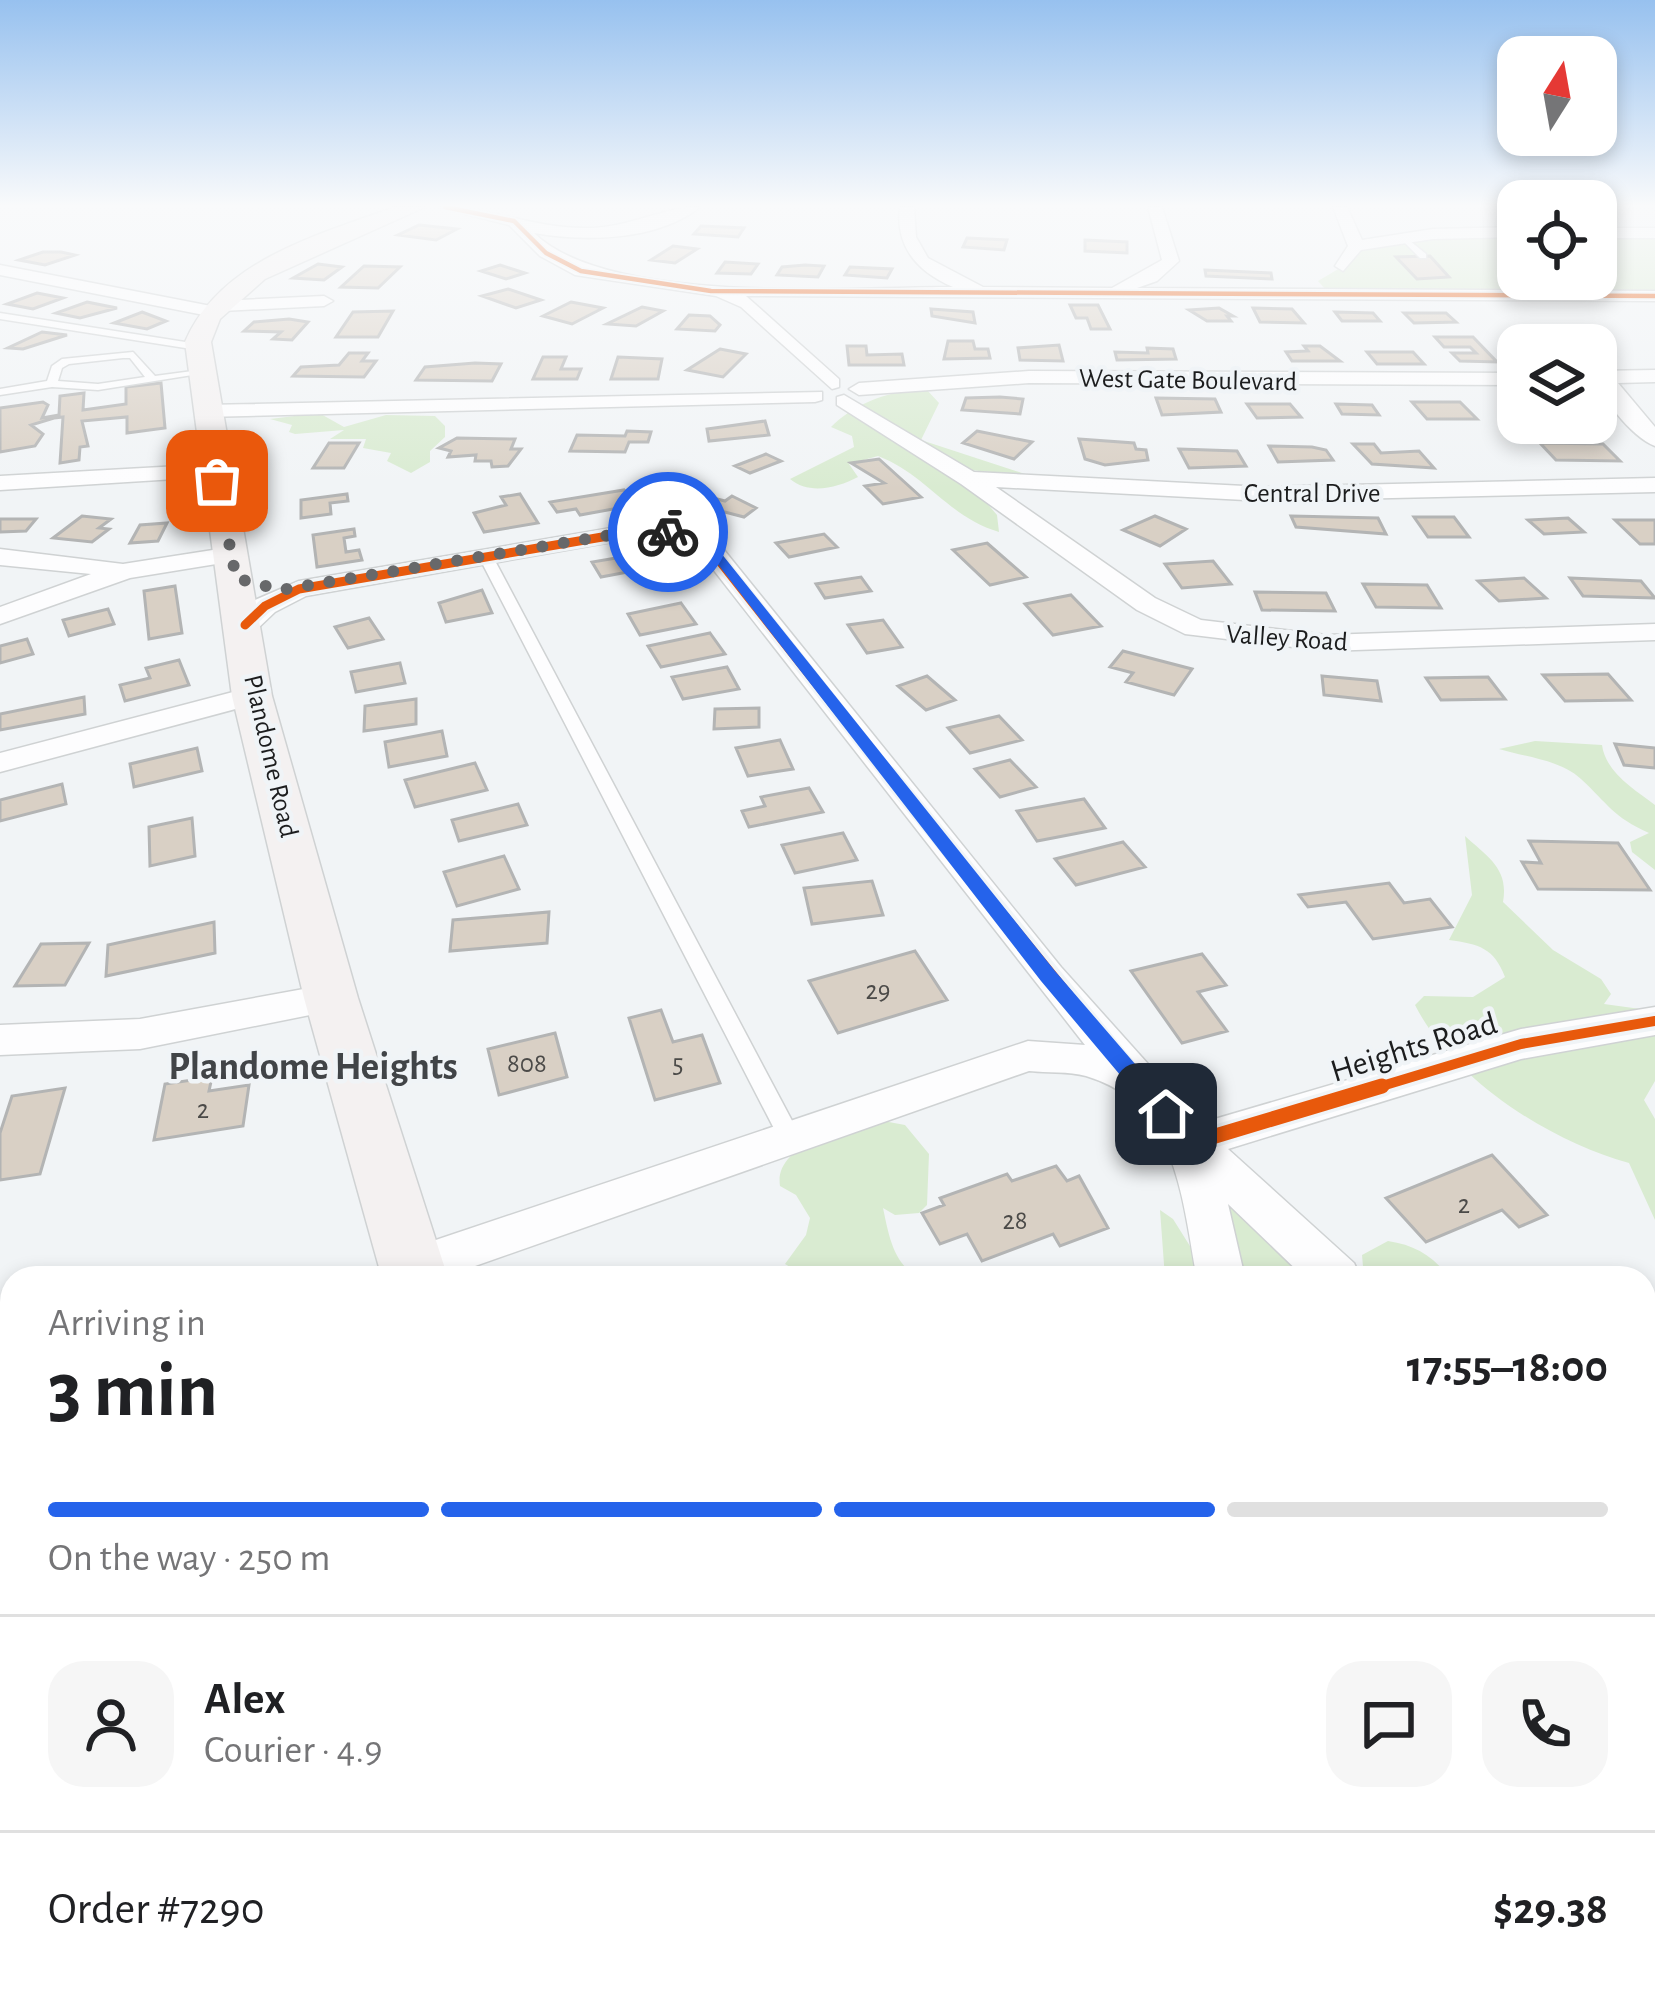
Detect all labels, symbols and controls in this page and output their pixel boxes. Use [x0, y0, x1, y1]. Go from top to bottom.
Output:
north arrow [1497, 36, 1617, 156]
map controls [1497, 36, 1617, 444]
button: locate [1497, 180, 1617, 300]
button: layers [1497, 324, 1617, 444]
street label: West Gate Boulevard [1079, 365, 1297, 395]
pin [166, 430, 268, 532]
icon: bag [184, 448, 250, 514]
courier [608, 472, 728, 592]
street label: Central Drive [1244, 480, 1380, 507]
icon: bike [635, 499, 701, 565]
street label: Valley Road [1225, 620, 1349, 657]
street label: Plandome Road [239, 672, 303, 840]
house number: 29 [866, 977, 890, 1004]
street label: Heights Road [1327, 1007, 1501, 1089]
district label: Plandome Heights [168, 1048, 458, 1087]
house number: 808 [507, 1050, 547, 1077]
house number: 5 [672, 1050, 684, 1077]
pin [1115, 1063, 1217, 1165]
icon: home [1133, 1081, 1199, 1147]
house number: 2 [197, 1096, 209, 1123]
house number: 2 [1458, 1191, 1470, 1218]
house number: 28 [1002, 1207, 1028, 1234]
text: Arriving in [48, 1304, 206, 1343]
text: 17:55–18:00 [1407, 1345, 1608, 1390]
text: 3 min [48, 1353, 218, 1431]
text: On the way · 250 m [48, 1539, 330, 1578]
button: person [48, 1661, 174, 1787]
button: chat [1326, 1661, 1452, 1787]
button: phone [1482, 1661, 1608, 1787]
text: Alex [204, 1677, 285, 1722]
text: Courier · 4.9 [204, 1731, 383, 1770]
text: Order #7290 [48, 1887, 264, 1932]
text: $29.38 [1493, 1887, 1608, 1932]

